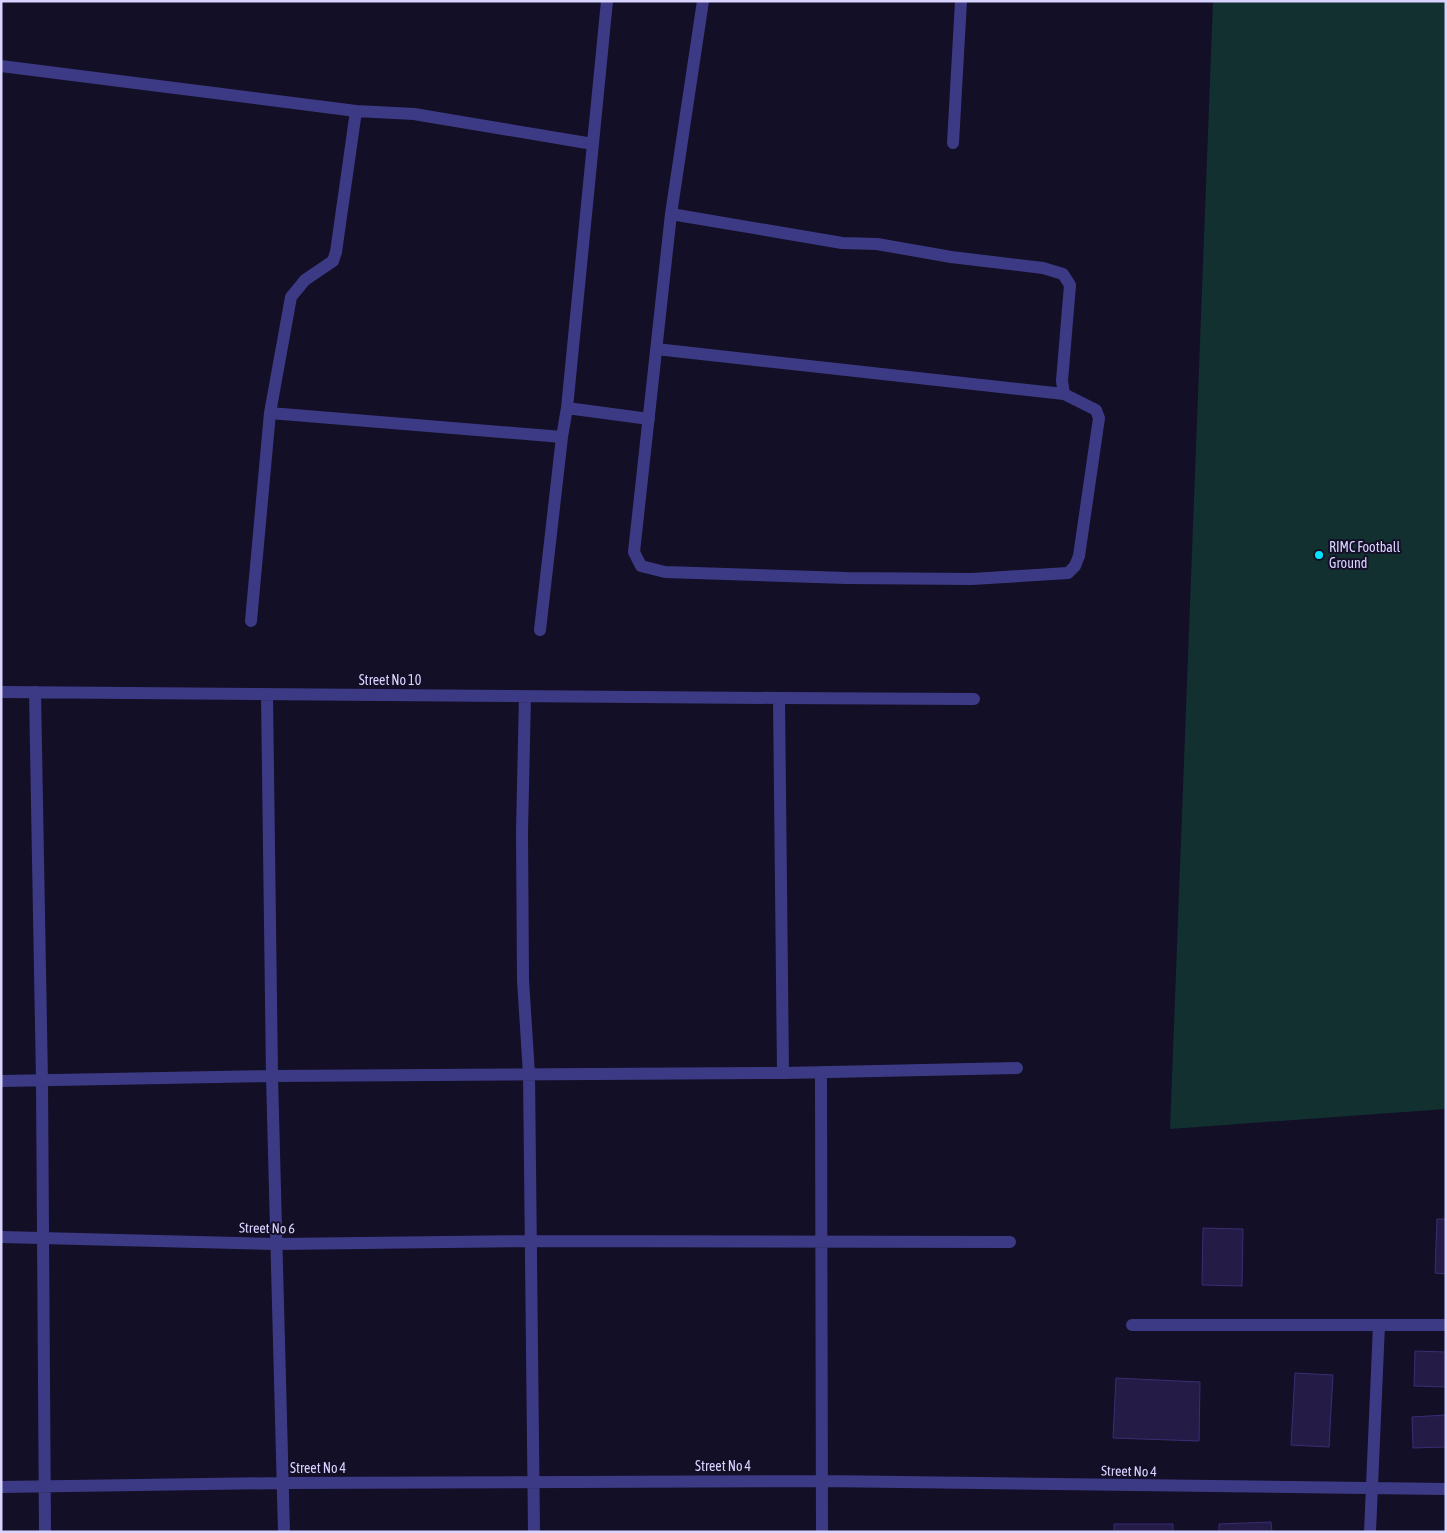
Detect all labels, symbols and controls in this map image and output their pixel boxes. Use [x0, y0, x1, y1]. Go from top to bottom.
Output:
place label: RIMC Football Ground [1329, 539, 1401, 571]
marker: RIMC Football Ground [1313, 549, 1325, 561]
street label: Street No 10 [359, 672, 422, 688]
street label: Street No 6 [239, 1220, 296, 1236]
street label: Street No 4 [695, 1458, 751, 1474]
street label: Street No 4 [290, 1460, 346, 1476]
street label: Street No 4 [1101, 1463, 1158, 1479]

